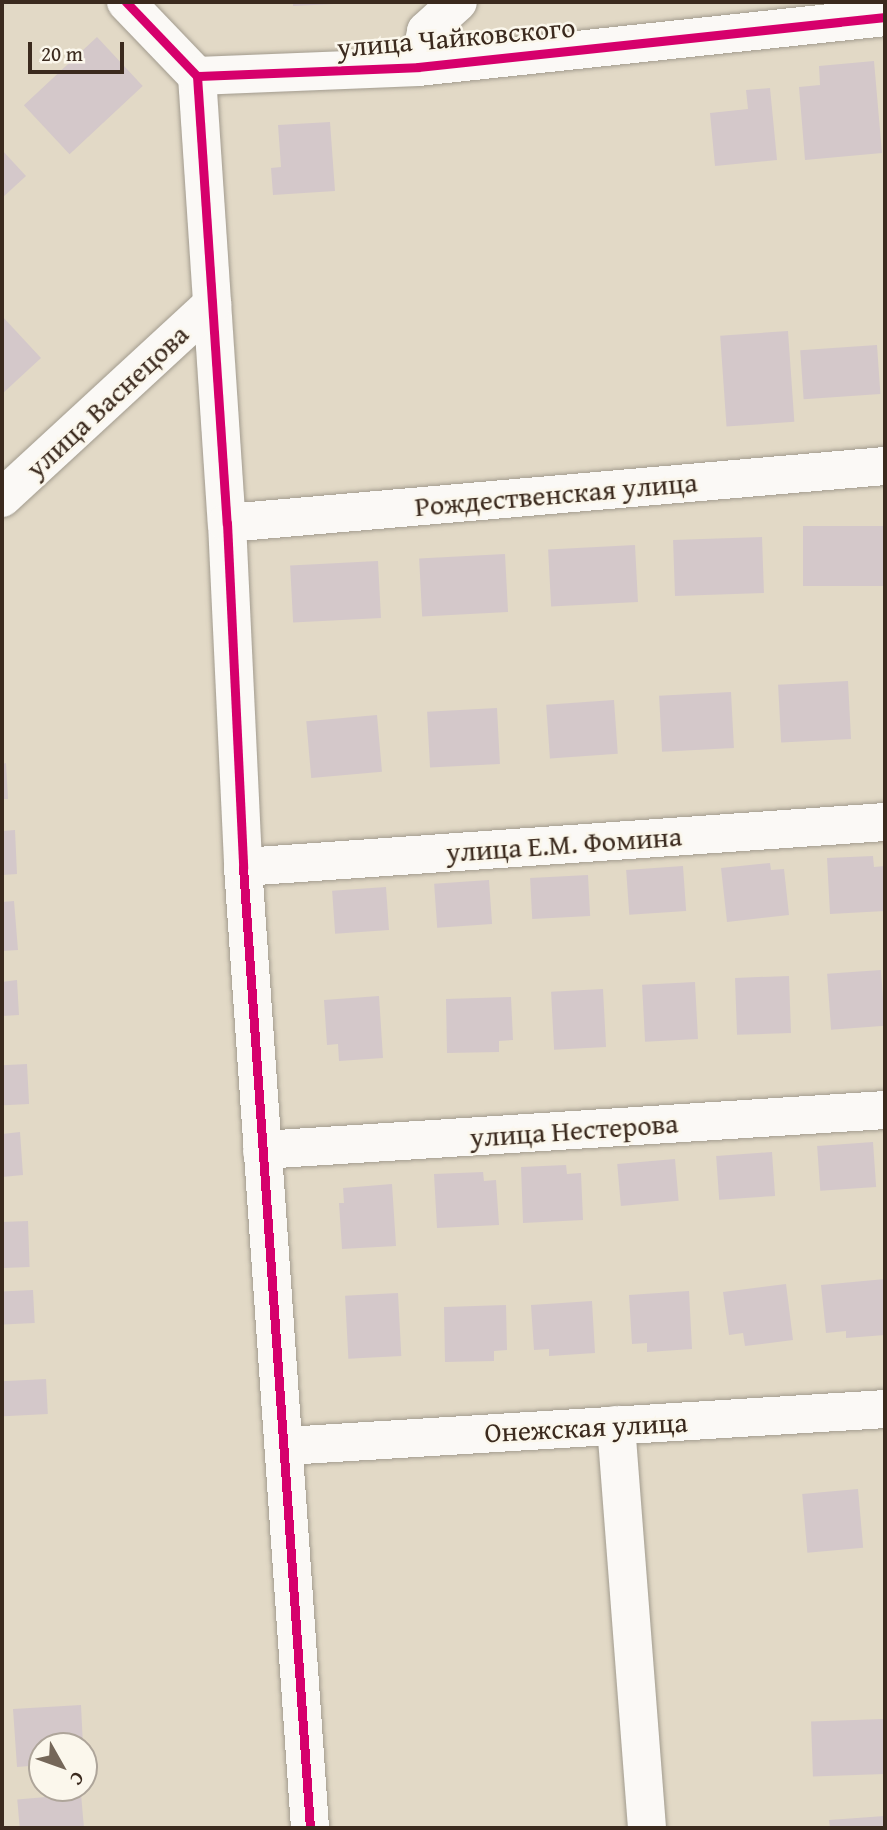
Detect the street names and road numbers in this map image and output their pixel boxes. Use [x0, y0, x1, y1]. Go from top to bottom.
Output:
street label: улица Чайковского [336, 10, 576, 64]
street label: улица Васнецова [19, 317, 195, 485]
street label: Рождественская улица [413, 465, 699, 523]
street label: улица Е.М. Фомина [445, 819, 683, 869]
street label: улица Нестерова [469, 1106, 679, 1154]
street label: Онежская улица [484, 1405, 688, 1449]

